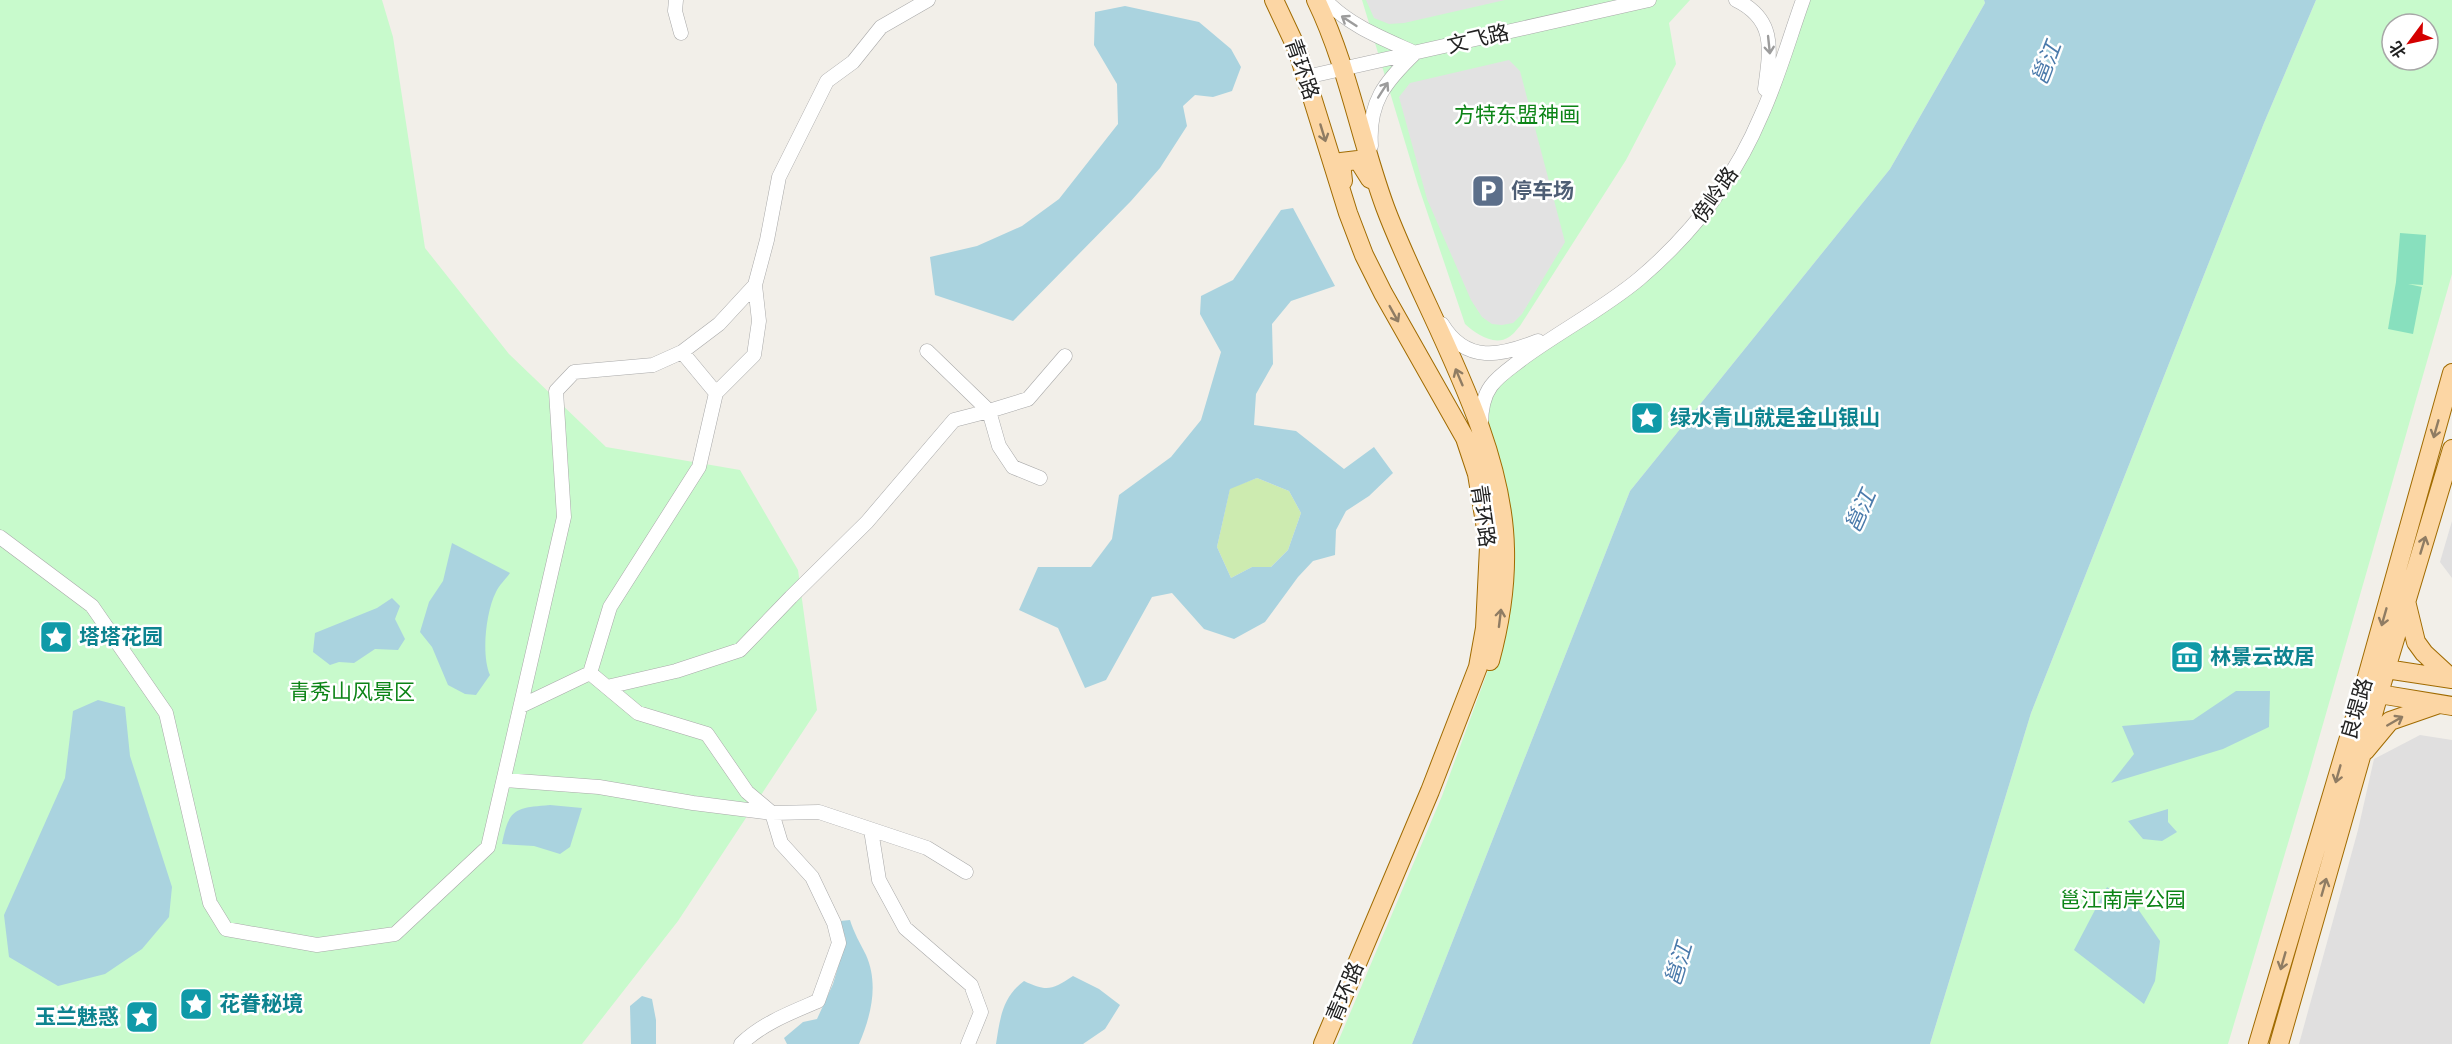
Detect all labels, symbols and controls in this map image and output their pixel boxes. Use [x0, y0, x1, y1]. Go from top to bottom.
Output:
north arrow [2380, 12, 2440, 72]
one-way arrow [1341, 14, 1358, 26]
street label: 文飞路 [1444, 18, 1511, 58]
one-way arrow [1764, 34, 1775, 54]
street label: 青环路 [1280, 35, 1325, 103]
water label: 邕江 [2025, 36, 2067, 88]
text: 北 [2385, 38, 2410, 62]
one-way arrow [1377, 83, 1389, 99]
park label: 方特东盟神画 [1454, 101, 1580, 127]
one-way arrow [1318, 123, 1329, 142]
street label: 傍岭路 [1685, 161, 1743, 228]
parking icon: 停车场 [1470, 173, 1506, 209]
place label: 停车场 [1511, 177, 1574, 203]
one-way arrow [1389, 305, 1401, 322]
one-way arrow [1453, 368, 1464, 386]
place icon: 绿水青山就是金山银山 [1629, 400, 1665, 436]
place label: 绿水青山就是金山银山 [1670, 404, 1880, 430]
one-way arrow [2430, 419, 2441, 438]
street label: 青环路 [1467, 483, 1501, 549]
water label: 邕江 [1838, 483, 1882, 536]
one-way arrow [2418, 536, 2429, 555]
one-way arrow [2378, 607, 2389, 626]
one-way arrow [1495, 608, 1506, 628]
place icon: 塔塔花园 [38, 619, 74, 655]
place label: 塔塔花园 [79, 623, 163, 649]
museum icon: 林景云故居 [2169, 639, 2205, 675]
place label: 林景云故居 [2210, 643, 2315, 669]
street label: 良堤路 [2335, 675, 2377, 743]
park label: 青秀山风景区 [289, 678, 415, 704]
one-way arrow [2386, 715, 2403, 727]
one-way arrow [2332, 764, 2343, 783]
one-way arrow [2319, 878, 2330, 897]
park label: 邕江南岸公园 [2060, 886, 2186, 912]
water label: 邕江 [1658, 937, 1697, 989]
one-way arrow [2277, 951, 2288, 970]
street label: 青环路 [1320, 958, 1368, 1026]
place icon: 花眷秘境 [178, 986, 214, 1022]
place label: 花眷秘境 [219, 990, 303, 1016]
place icon: 玉兰魅惑 [124, 999, 160, 1035]
place label: 玉兰魅惑 [35, 1003, 119, 1029]

